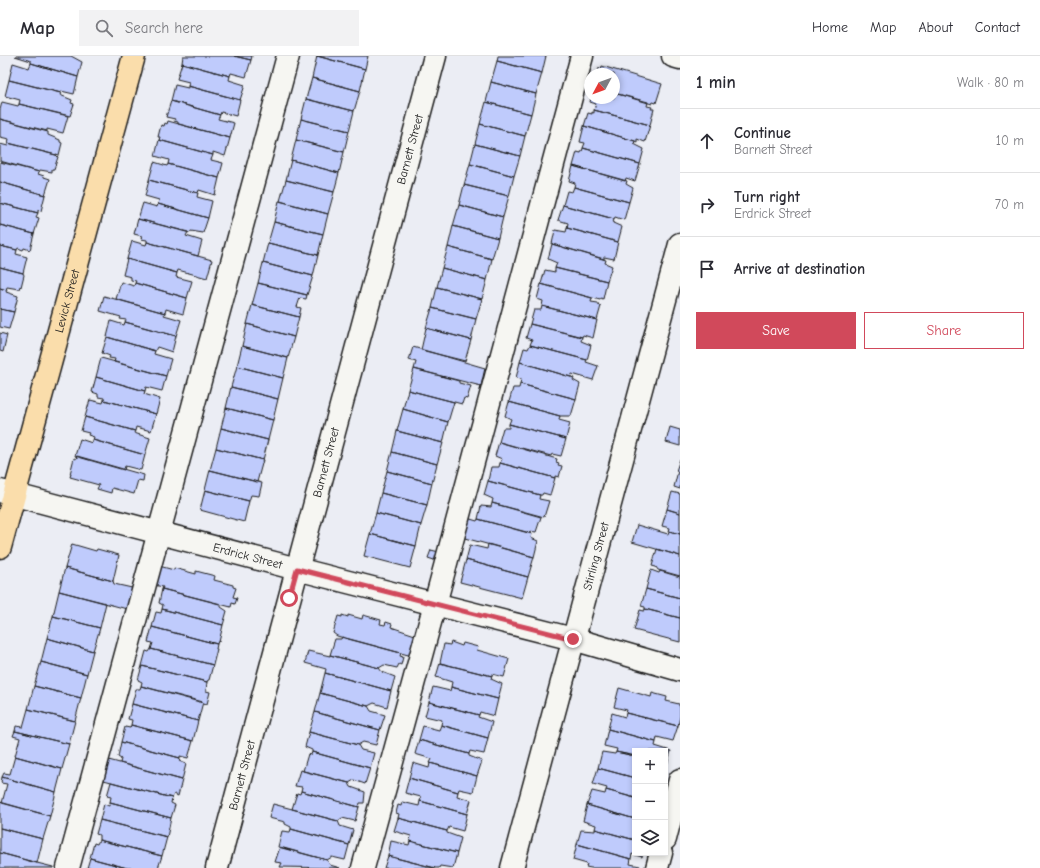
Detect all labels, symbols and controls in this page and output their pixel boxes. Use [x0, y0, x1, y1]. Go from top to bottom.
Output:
search box [79, 10, 359, 46]
text: Map [20, 17, 55, 39]
icon: search [93, 17, 115, 39]
text: Search here [125, 19, 203, 37]
text: Home [812, 19, 848, 36]
text: Map [870, 19, 896, 36]
text: About [918, 19, 953, 36]
text: Contact [975, 19, 1020, 36]
north arrow [584, 68, 620, 104]
text: 1 min [696, 73, 736, 92]
text: Walk · 80 m [957, 75, 1024, 90]
street label: Barnett Street [394, 112, 426, 186]
text: Continue [734, 124, 791, 142]
icon: ahead [696, 130, 718, 152]
text: 10 m [996, 133, 1024, 148]
text: Barnett Street [734, 142, 812, 157]
text: Turn right [734, 188, 800, 206]
icon: right [696, 194, 718, 216]
text: 70 m [995, 197, 1024, 212]
text: Erdrick Street [734, 206, 811, 221]
icon: arrive [696, 258, 718, 280]
text: Arrive at destination [734, 260, 865, 278]
street label: Levick Street [52, 267, 83, 334]
button: Save [696, 312, 856, 349]
button: Share [864, 312, 1024, 349]
street label: Barnett Street [310, 425, 342, 499]
street label: Stirling Street [580, 520, 612, 592]
street label: Erdrick Street [211, 540, 284, 572]
route start [280, 589, 298, 607]
route end [564, 630, 582, 648]
street label: Barnett Street [226, 738, 258, 812]
map controls [632, 748, 668, 856]
button: + [632, 748, 668, 784]
button: − [632, 784, 668, 820]
button: layers [632, 820, 668, 856]

